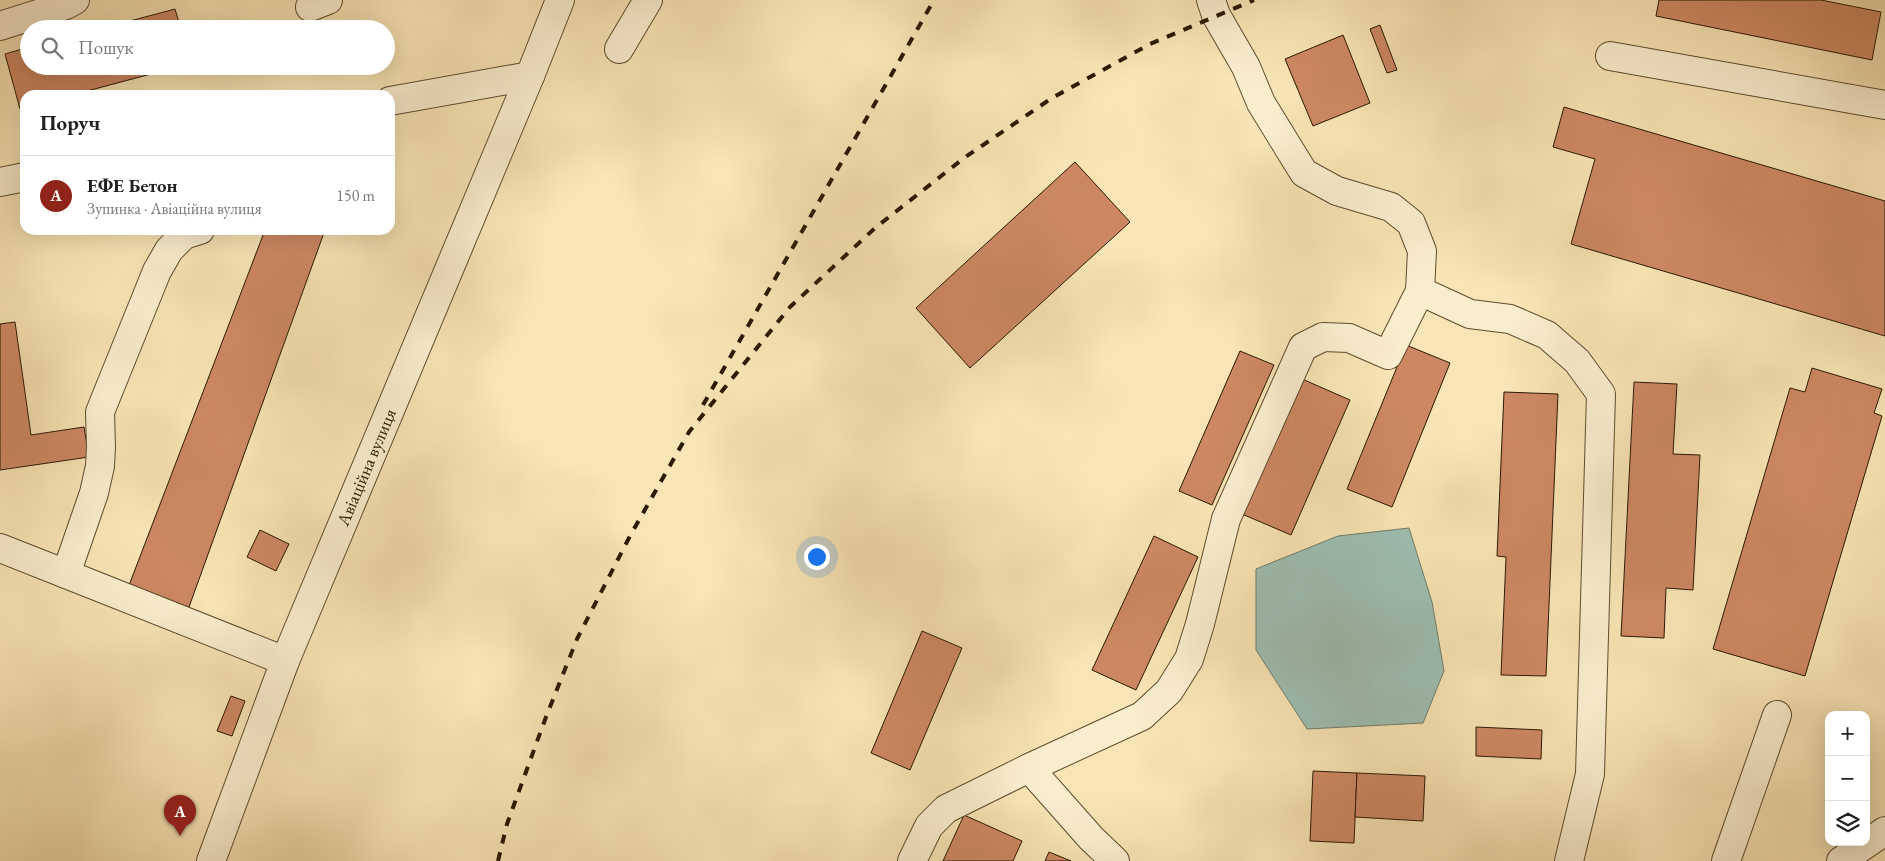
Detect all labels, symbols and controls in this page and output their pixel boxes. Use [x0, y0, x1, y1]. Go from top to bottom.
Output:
search box [20, 20, 395, 75]
icon: search [38, 34, 66, 62]
text: Пошук [78, 35, 134, 60]
text: Поруч [40, 109, 100, 136]
text: ЕФЕ Бетон [87, 173, 178, 198]
text: A [50, 185, 62, 206]
text: 150 m [336, 185, 375, 206]
text: Зупинка · Авіаційна вулиця [87, 198, 262, 219]
street label: Авіаційна вулиця [331, 405, 401, 530]
your location [804, 544, 830, 570]
map controls [1825, 711, 1870, 846]
button: + [1825, 711, 1870, 756]
button: − [1825, 756, 1870, 801]
pin: A [164, 795, 196, 836]
button: layers [1825, 801, 1870, 846]

